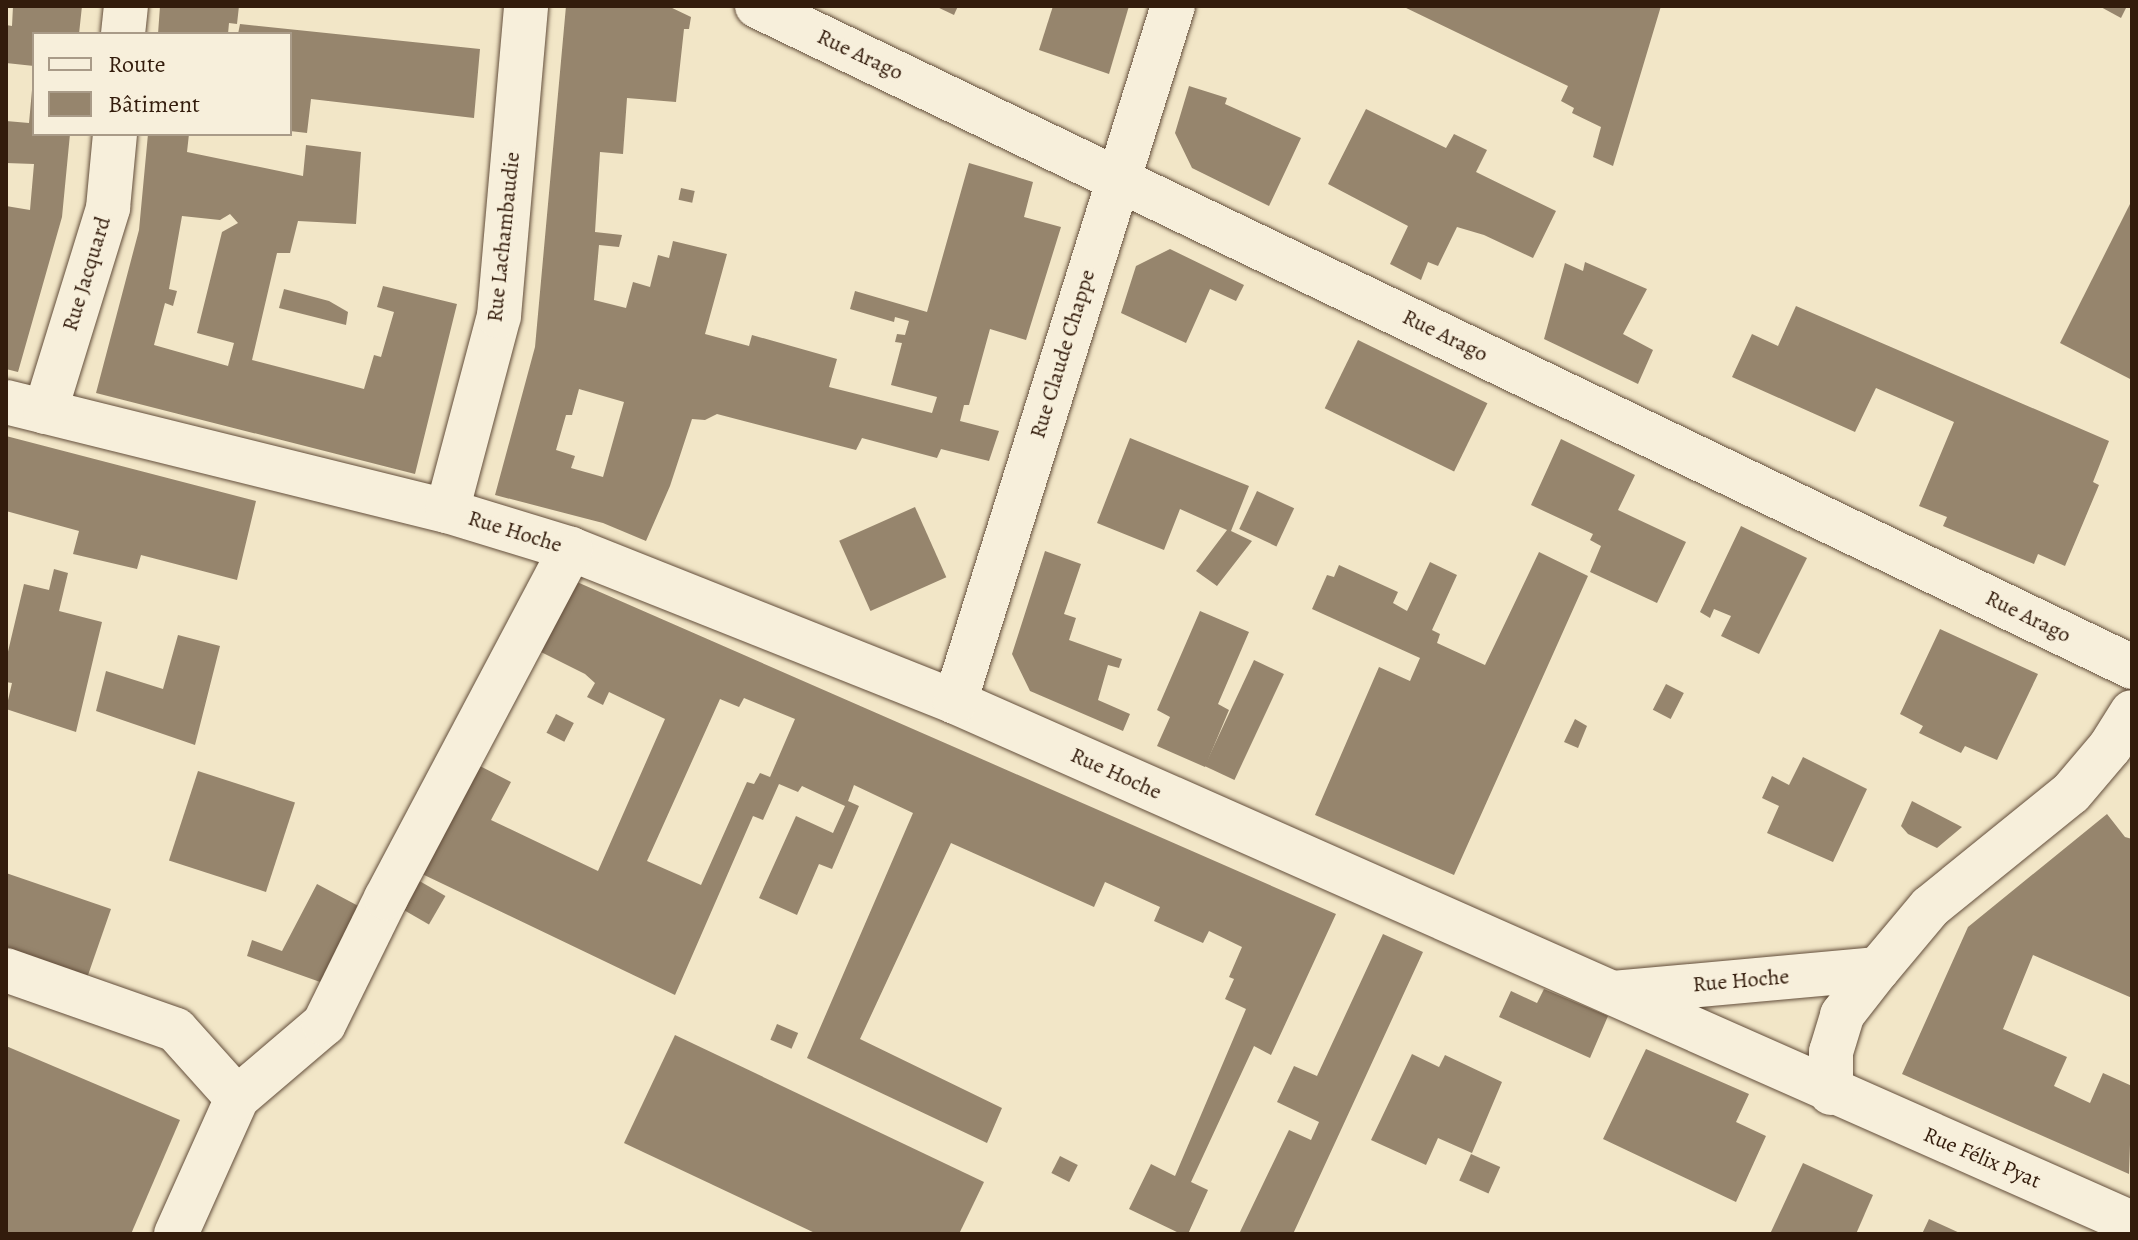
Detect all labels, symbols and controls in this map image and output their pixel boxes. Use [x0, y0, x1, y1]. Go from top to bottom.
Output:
street label: Rue Arago [813, 24, 907, 86]
legend [32, 32, 292, 136]
text: Route [108, 48, 166, 80]
text: Bâtiment [108, 88, 200, 120]
street label: Rue Lachambaudie [482, 151, 526, 323]
street label: Rue Jacquard [57, 214, 117, 334]
street label: Rue Claude Chappe [1025, 266, 1101, 442]
street label: Rue Arago [1398, 304, 1492, 368]
street label: Rue Hoche [465, 505, 565, 559]
street label: Rue Arago [1981, 585, 2075, 649]
street label: Rue Hoche [1066, 742, 1166, 806]
street label: Rue Hoche [1692, 964, 1790, 998]
street label: Rue Félix Pyat [1919, 1121, 2045, 1195]

